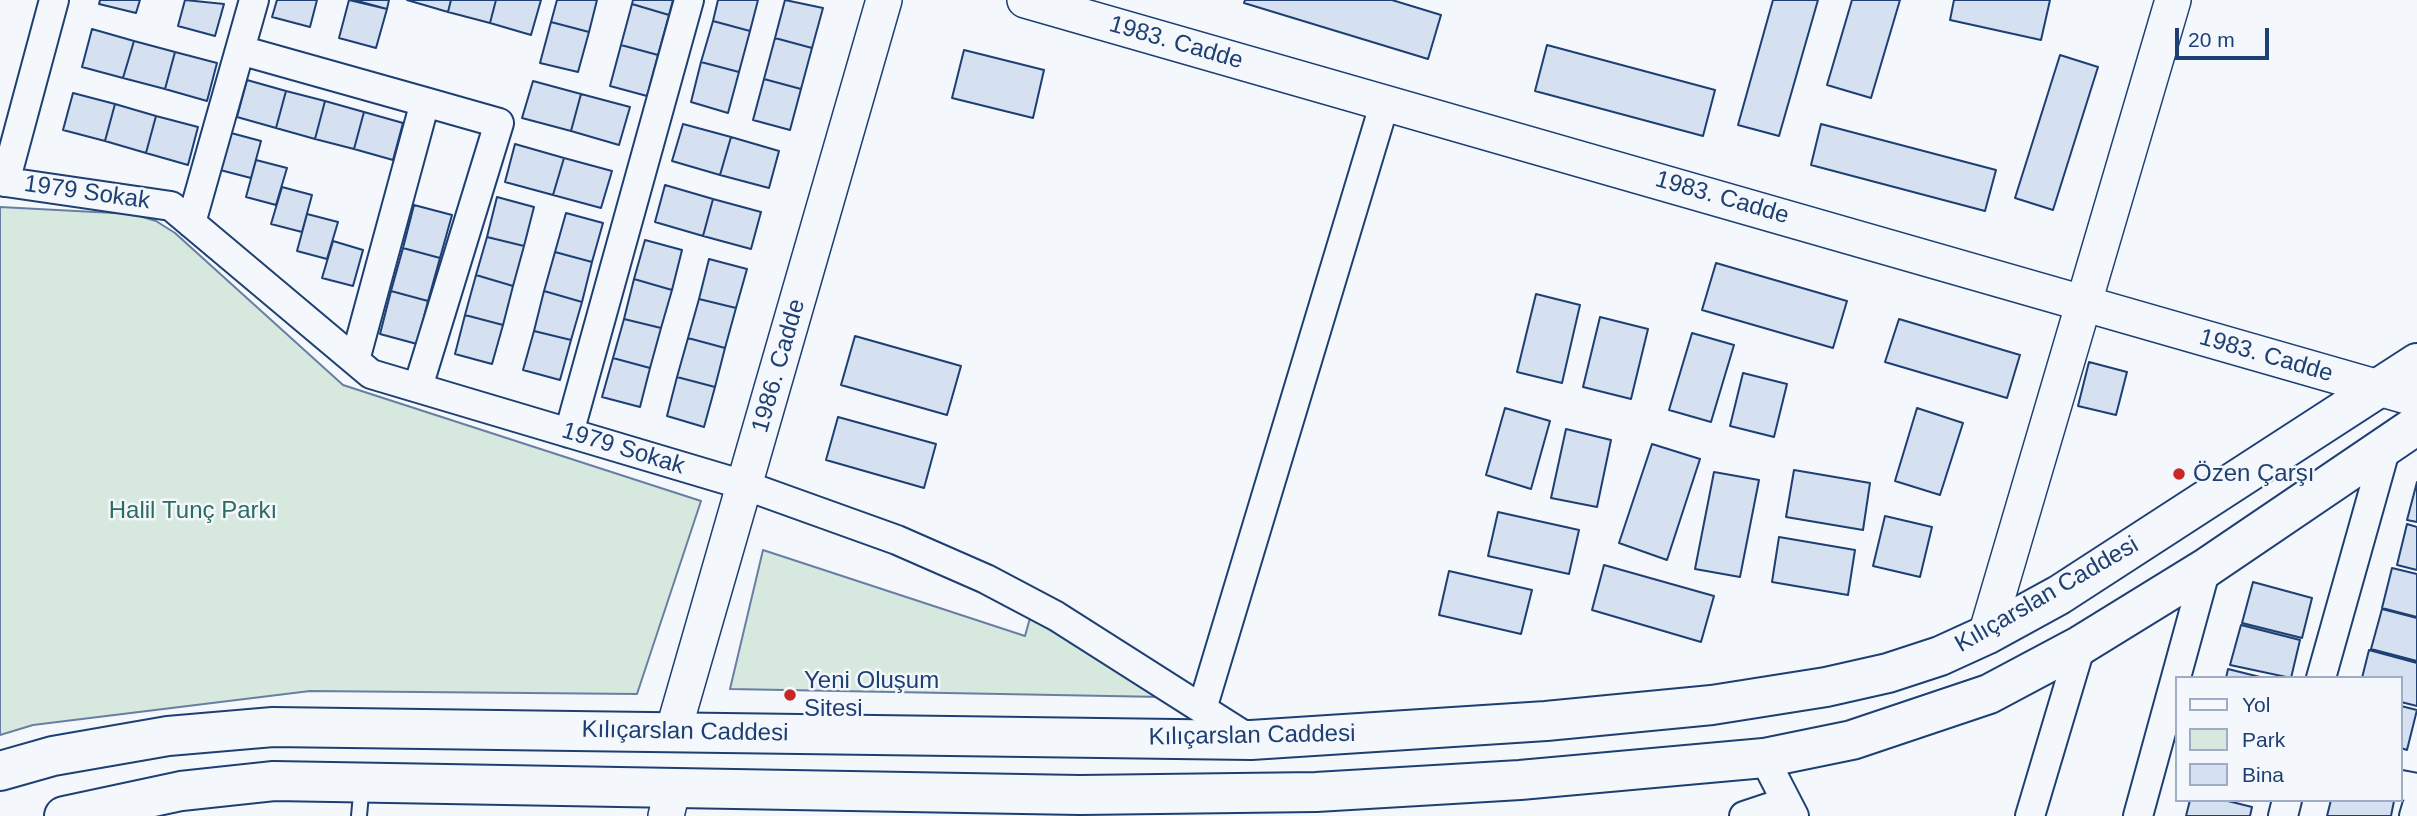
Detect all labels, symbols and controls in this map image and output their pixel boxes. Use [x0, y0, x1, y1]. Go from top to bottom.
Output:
street label: 1983. Cadde [1106, 10, 1246, 76]
scale bar [2179, 14, 2274, 58]
text: 20 m [2188, 28, 2235, 51]
street label: 1983. Cadde [1652, 165, 1792, 231]
street label: 1979 Sokak [22, 170, 152, 216]
street label: 1986. Cadde [746, 296, 812, 436]
street label: 1983. Cadde [2196, 323, 2336, 389]
street label: 1979 Sokak [558, 417, 688, 481]
place label: Özen Çarşı [2193, 460, 2314, 488]
marker: Özen Çarşı [2171, 466, 2187, 482]
park label: Halil Tunç Parkı [109, 497, 277, 525]
street label: Kılıçarslan Caddesi [1950, 531, 2144, 659]
place label: Yeni Oluşum Sitesi [804, 667, 939, 723]
legend [2176, 676, 2403, 802]
marker: Yeni Oluşum Sitesi [782, 687, 798, 703]
text: Yol [2242, 693, 2270, 716]
street label: Kılıçarslan Caddesi [581, 716, 789, 748]
street label: Kılıçarslan Caddesi [1148, 720, 1356, 752]
text: Park [2242, 728, 2285, 751]
text: Bina [2242, 763, 2284, 786]

